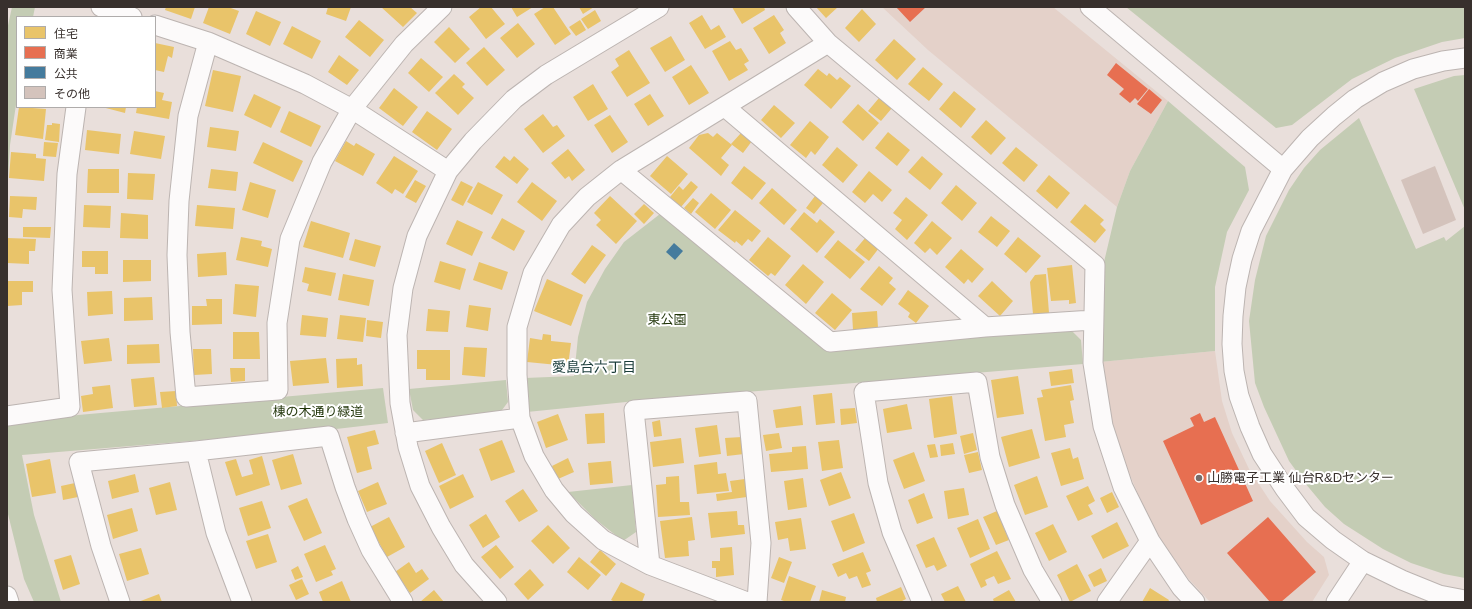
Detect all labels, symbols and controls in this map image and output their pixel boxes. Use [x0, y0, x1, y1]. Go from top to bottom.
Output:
legend [16, 16, 156, 108]
text: 住宅 [54, 27, 78, 41]
text: 商業 [54, 47, 78, 61]
text: 公共 [54, 67, 78, 81]
text: その他 [54, 87, 90, 101]
park label: 東公園 [648, 312, 686, 328]
district label: 愛島台六丁目 [552, 360, 636, 376]
park label: 棟の木通り緑道 [273, 404, 363, 420]
place label: 山勝電子工業 仙台R&Dセンター [1207, 470, 1394, 486]
marker: 山勝電子工業 仙台R&Dセンター [1194, 473, 1204, 483]

